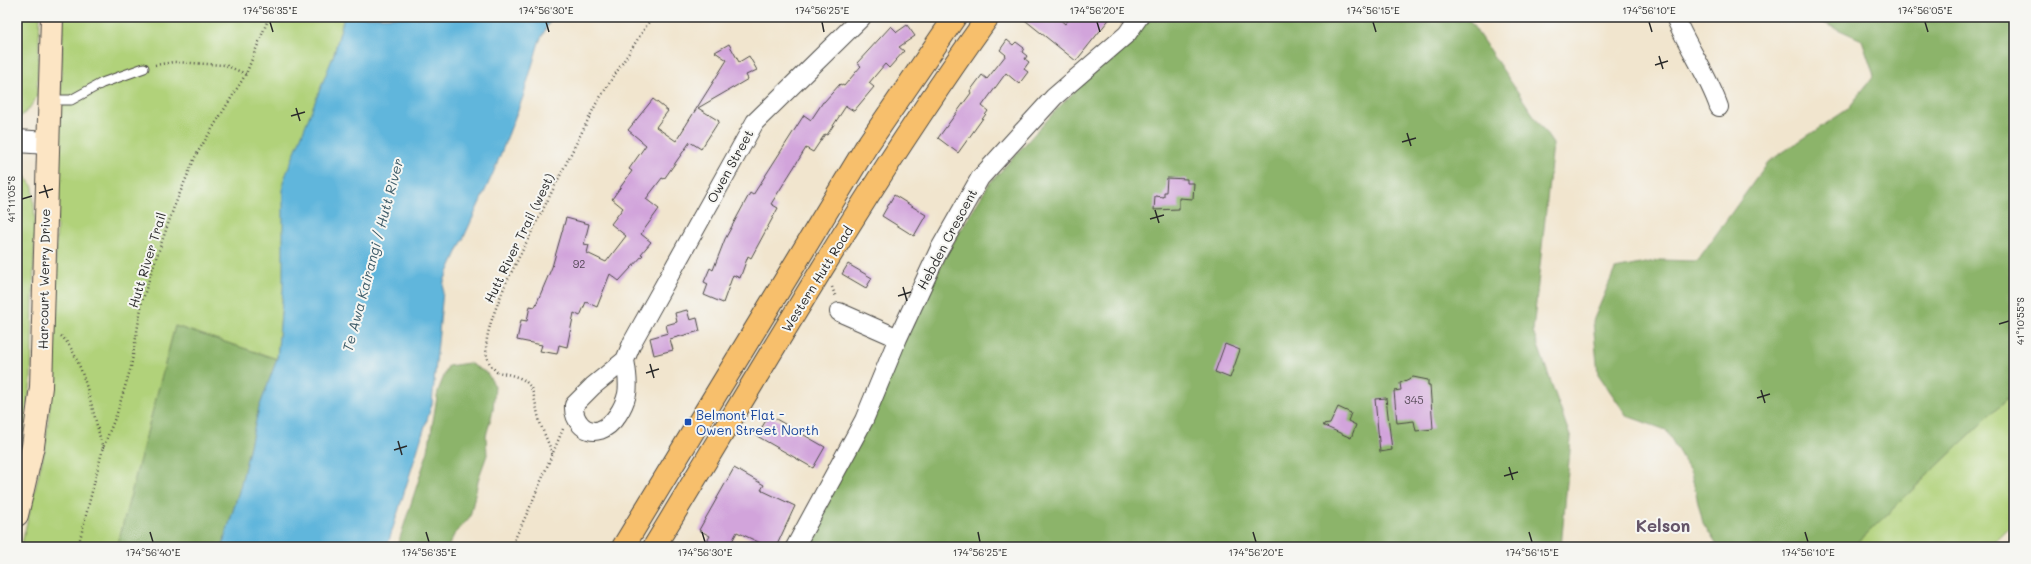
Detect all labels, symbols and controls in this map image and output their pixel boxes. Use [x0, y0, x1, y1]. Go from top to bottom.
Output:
text: 174°56'35"E [243, 3, 298, 17]
text: 174°56'30"E [518, 3, 574, 17]
text: 174°56'25"E [795, 3, 850, 17]
text: 174°56'20"E [1070, 3, 1125, 17]
text: 174°56'15"E [1346, 3, 1400, 17]
text: 174°56'10"E [1622, 3, 1676, 17]
text: 174°56'05"E [1897, 3, 1953, 17]
street label: Owen Street [702, 126, 757, 205]
water label: Te Awa Kairangi / Hutt River [338, 156, 407, 354]
street label: Hutt River Trail (west) [480, 170, 557, 305]
text: 41°11'05"S [4, 175, 18, 222]
street label: Hebden Crescent [913, 185, 980, 292]
street label: Harcourt Werry Drive [34, 209, 53, 349]
street label: Hutt River Trail [124, 210, 169, 310]
street label: Western Hutt Road [777, 223, 856, 335]
house number: 92 [573, 256, 585, 271]
text: 41°10'55"S [2013, 297, 2027, 345]
house number: 345 [1404, 392, 1424, 407]
place label: Belmont Flat - Owen Street North [696, 406, 818, 438]
marker: Belmont Flat - Owen Street North [683, 417, 693, 427]
district label: Kelson [1636, 514, 1690, 536]
text: 174°56'40"E [125, 545, 181, 559]
text: 174°56'35"E [402, 545, 457, 559]
text: 174°56'30"E [677, 545, 733, 559]
text: 174°56'25"E [953, 545, 1008, 559]
text: 174°56'20"E [1229, 545, 1284, 559]
text: 174°56'15"E [1505, 545, 1559, 559]
text: 174°56'10"E [1781, 545, 1835, 559]

